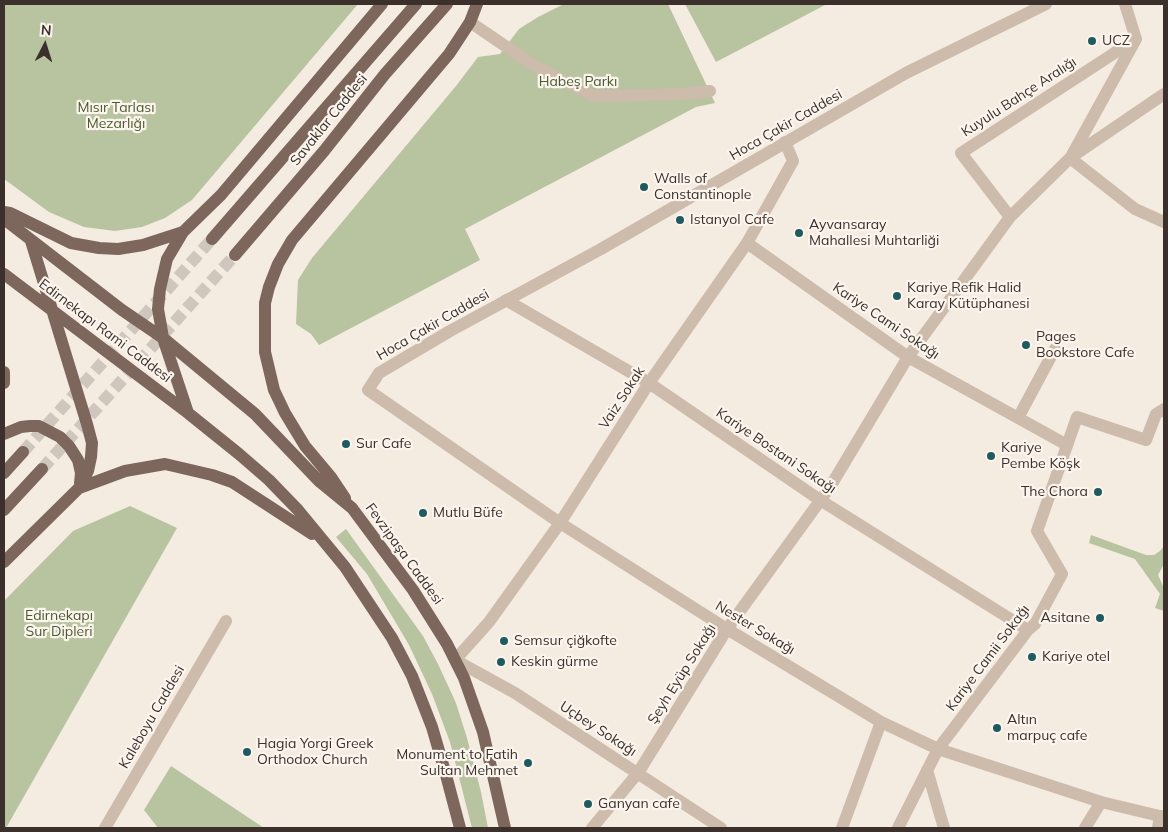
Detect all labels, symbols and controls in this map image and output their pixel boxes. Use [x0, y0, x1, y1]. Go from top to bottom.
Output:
north arrow [20, 20, 70, 70]
text: N [40, 21, 52, 39]
place label: UCZ [1102, 33, 1130, 49]
marker: UCZ [1086, 35, 1098, 47]
street label: Kuyulu Bahçe Aralığı [958, 54, 1080, 140]
street label: Savaklar Caddesi [287, 71, 371, 169]
park label: Habeş Parkı [539, 74, 617, 90]
street label: Hoca Çakir Caddesi [727, 86, 845, 164]
park label: Mısır Tarlası Mezarlığı [77, 100, 155, 132]
place label: Walls of Constantinople [654, 171, 751, 203]
marker: Walls of Constantinople [638, 181, 650, 193]
place label: Istanyol Cafe [690, 212, 774, 228]
marker: Istanyol Cafe [674, 214, 686, 226]
place label: Ayvansaray Mahallesi Muhtarliği [809, 217, 939, 250]
marker: Ayvansaray Mahallesi Muhtarliği [793, 227, 805, 239]
street label: Edirnekapı Rami Caddesi [35, 276, 175, 386]
street label: Kariye Cami Sokağı [829, 279, 943, 363]
place label: Kariye Refik Halid Karay Kütüphanesi [907, 280, 1030, 312]
street label: Hoca Çakir Caddesi [374, 286, 492, 364]
marker: Kariye Refik Halid Karay Kütüphanesi [891, 290, 903, 302]
place label: Pages Bookstore Cafe [1036, 329, 1134, 362]
marker: Pages Bookstore Cafe [1020, 339, 1032, 351]
street label: Vaiz Sokak [596, 364, 648, 432]
street label: Kariye Bostani Sokağı [713, 405, 839, 497]
place label: Sur Cafe [356, 436, 411, 452]
marker: Sur Cafe [340, 438, 352, 450]
place label: Kariye Pembe Köşk [1001, 440, 1080, 472]
marker: Kariye Pembe Köşk [985, 450, 997, 462]
place label: The Chora [1021, 484, 1088, 500]
marker: The Chora [1092, 486, 1104, 498]
street label: Fevzipaşa Caddesi [362, 500, 446, 608]
place label: Mutlu Büfe [433, 505, 503, 521]
marker: Mutlu Büfe [417, 507, 429, 519]
street label: Nester Sokağı [712, 598, 798, 658]
street label: Kariye Camii Sokağı [943, 602, 1033, 714]
park label: Edirnekapı Sur Dipleri [25, 608, 93, 640]
place label: Asitane [1040, 610, 1090, 626]
marker: Asitane [1094, 612, 1106, 624]
street label: Şeyh Eyüp Sokağı [644, 621, 720, 727]
place label: Semsur çiğkofte [514, 633, 617, 649]
marker: Semsur çiğkofte [498, 635, 510, 647]
place label: Kariye otel [1042, 649, 1110, 665]
marker: Kariye otel [1026, 651, 1038, 663]
place label: Keskin gürme [511, 654, 598, 670]
marker: Keskin gürme [495, 656, 507, 668]
street label: Kaleboyu Caddesi [116, 663, 188, 771]
street label: Uçbey Sokağı [556, 698, 640, 760]
place label: Altın marpuç cafe [1007, 712, 1087, 744]
marker: Altın marpuç cafe [991, 722, 1003, 734]
place label: Hagia Yorgi Greek Orthodox Church [257, 736, 373, 769]
marker: Hagia Yorgi Greek Orthodox Church [241, 746, 253, 758]
place label: Monument to Fatih Sultan Mehmet [396, 747, 518, 780]
marker: Monument to Fatih Sultan Mehmet [522, 757, 534, 769]
place label: Ganyan cafe [598, 796, 680, 812]
marker: Ganyan cafe [582, 798, 594, 810]

